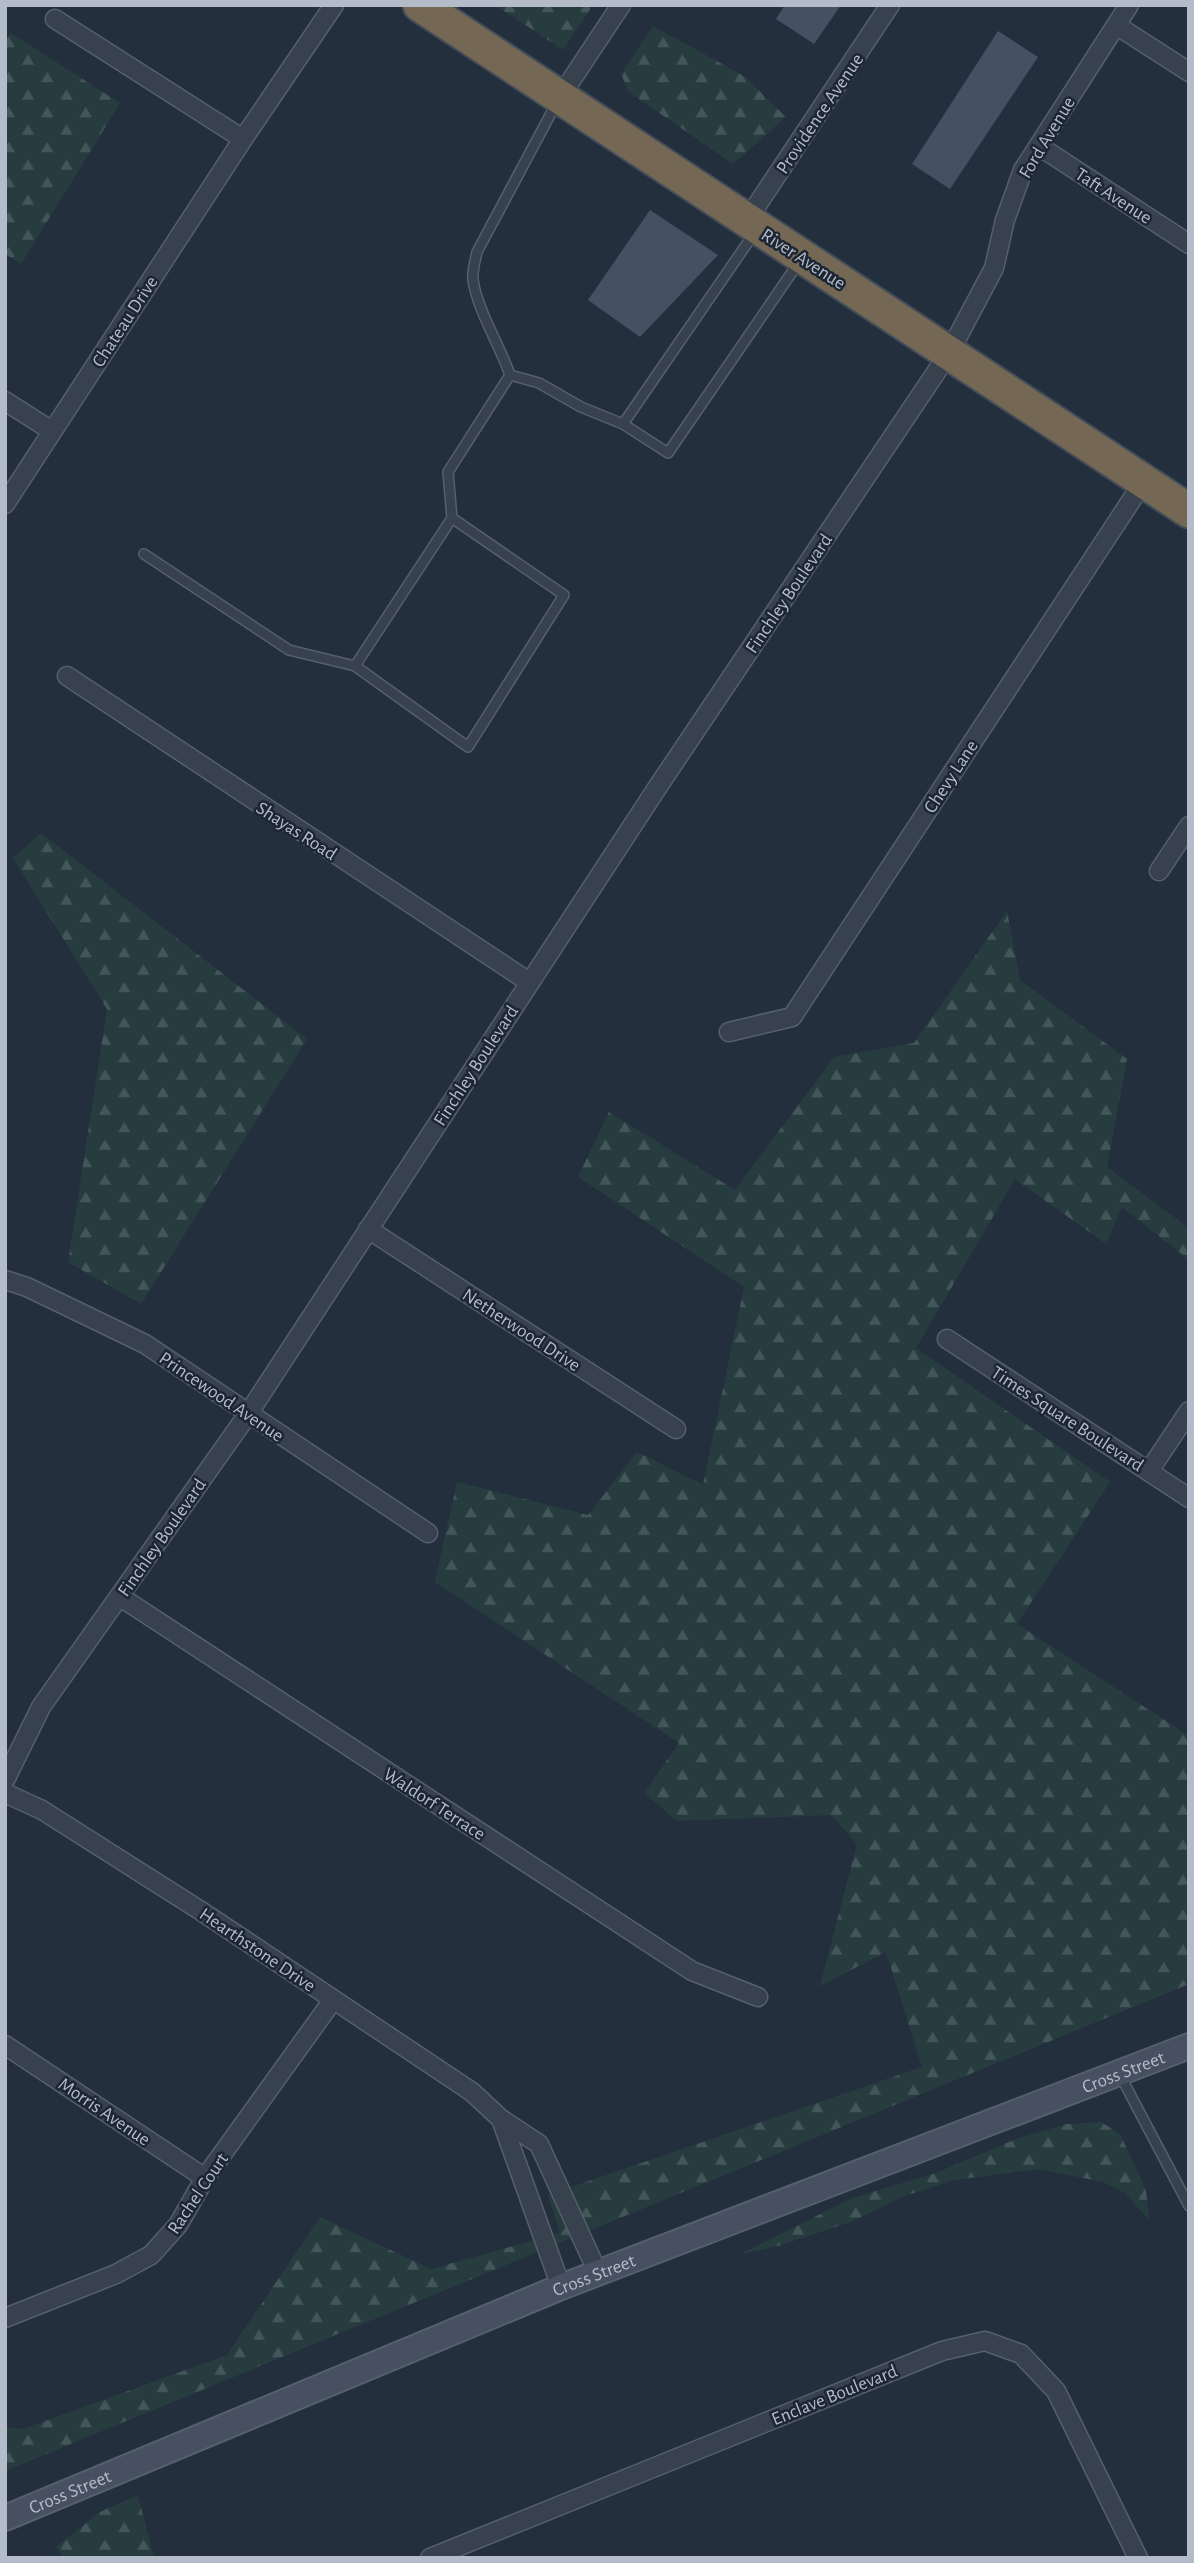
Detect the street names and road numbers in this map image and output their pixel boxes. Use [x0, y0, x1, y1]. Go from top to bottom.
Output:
street label: Providence Avenue [773, 50, 867, 177]
street label: Ford Avenue [1016, 94, 1079, 182]
street label: Taft Avenue [1071, 165, 1155, 228]
street label: River Avenue [758, 225, 849, 293]
street label: Chateau Drive [89, 273, 162, 371]
street label: Finchley Boulevard [742, 531, 836, 657]
street label: Chevy Lane [921, 737, 982, 817]
street label: Shayas Road [253, 798, 340, 864]
street label: Finchley Boulevard [430, 1002, 522, 1129]
street label: Netherwood Drive [459, 1285, 583, 1375]
street label: Princewood Avenue [155, 1349, 287, 1446]
street label: Times Square Boulevard [988, 1363, 1147, 1476]
street label: Finchley Boulevard [114, 1475, 210, 1600]
street label: Waldorf Terrace [380, 1764, 488, 1844]
street label: Hearthstone Drive [196, 1905, 319, 1996]
street label: Cross Street [1080, 2048, 1167, 2097]
street label: Morris Avenue [55, 2075, 153, 2150]
street label: Rachel Court [164, 2150, 232, 2238]
street label: Cross Street [550, 2251, 638, 2300]
street label: Enclave Boulevard [769, 2361, 900, 2429]
street label: Cross Street [26, 2467, 114, 2518]

